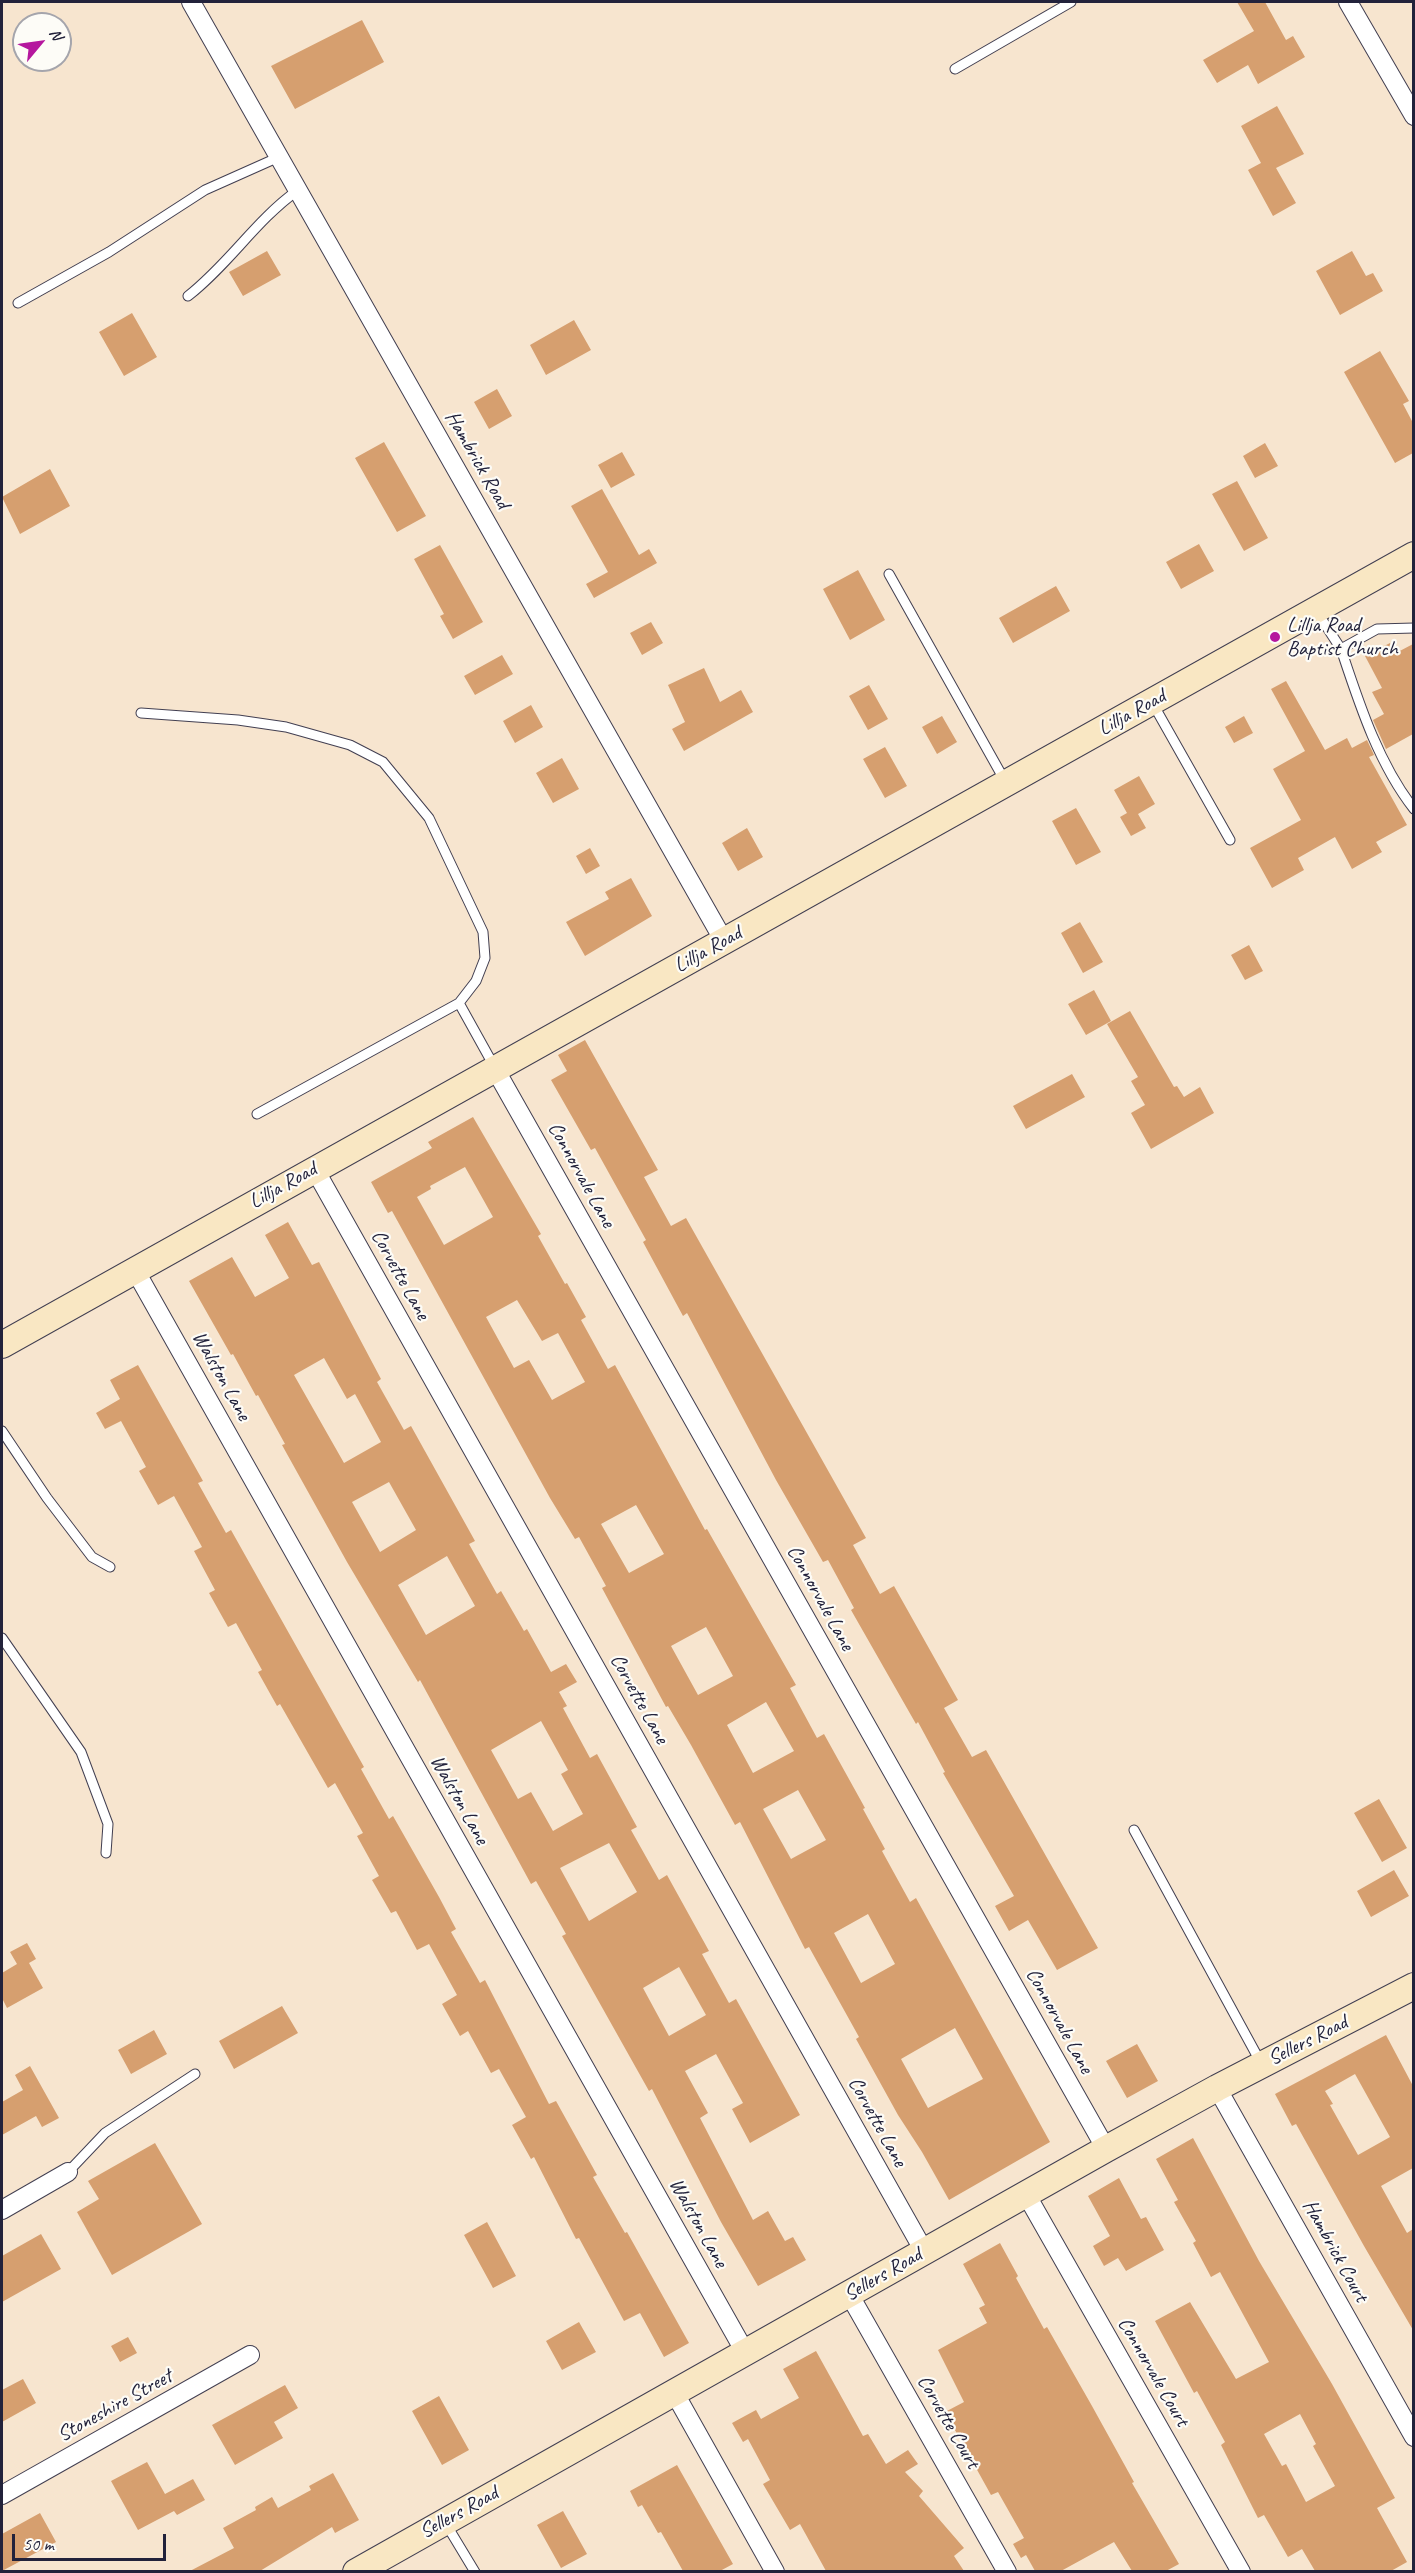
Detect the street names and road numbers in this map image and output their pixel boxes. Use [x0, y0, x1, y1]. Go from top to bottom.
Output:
street label: Hambrick Road [439, 407, 515, 513]
street label: Lillja Road [1094, 684, 1170, 742]
street label: Lillja Road [670, 921, 746, 979]
street label: Connorvale Lane [542, 1118, 620, 1232]
street label: Lillja Road [245, 1157, 321, 1215]
street label: Corvette Lane [365, 1226, 435, 1324]
street label: Walston Lane [186, 1327, 256, 1425]
street label: Connorvale Lane [781, 1541, 859, 1655]
street label: Corvette Lane [604, 1650, 674, 1748]
street label: Walston Lane [424, 1751, 494, 1849]
street label: Connorvale Lane [1020, 1964, 1098, 2078]
street label: Sellers Road [1264, 2010, 1352, 2072]
street label: Corvette Lane [842, 2073, 912, 2171]
street label: Walston Lane [663, 2174, 733, 2272]
street label: Hambrick Court [1297, 2195, 1373, 2307]
street label: Sellers Road [840, 2243, 926, 2307]
street label: Connorvale Court [1112, 2313, 1194, 2431]
street label: Stoneshire Street [53, 2364, 177, 2448]
street label: Corvette Court [911, 2371, 985, 2473]
street label: Sellers Road [415, 2481, 503, 2545]

